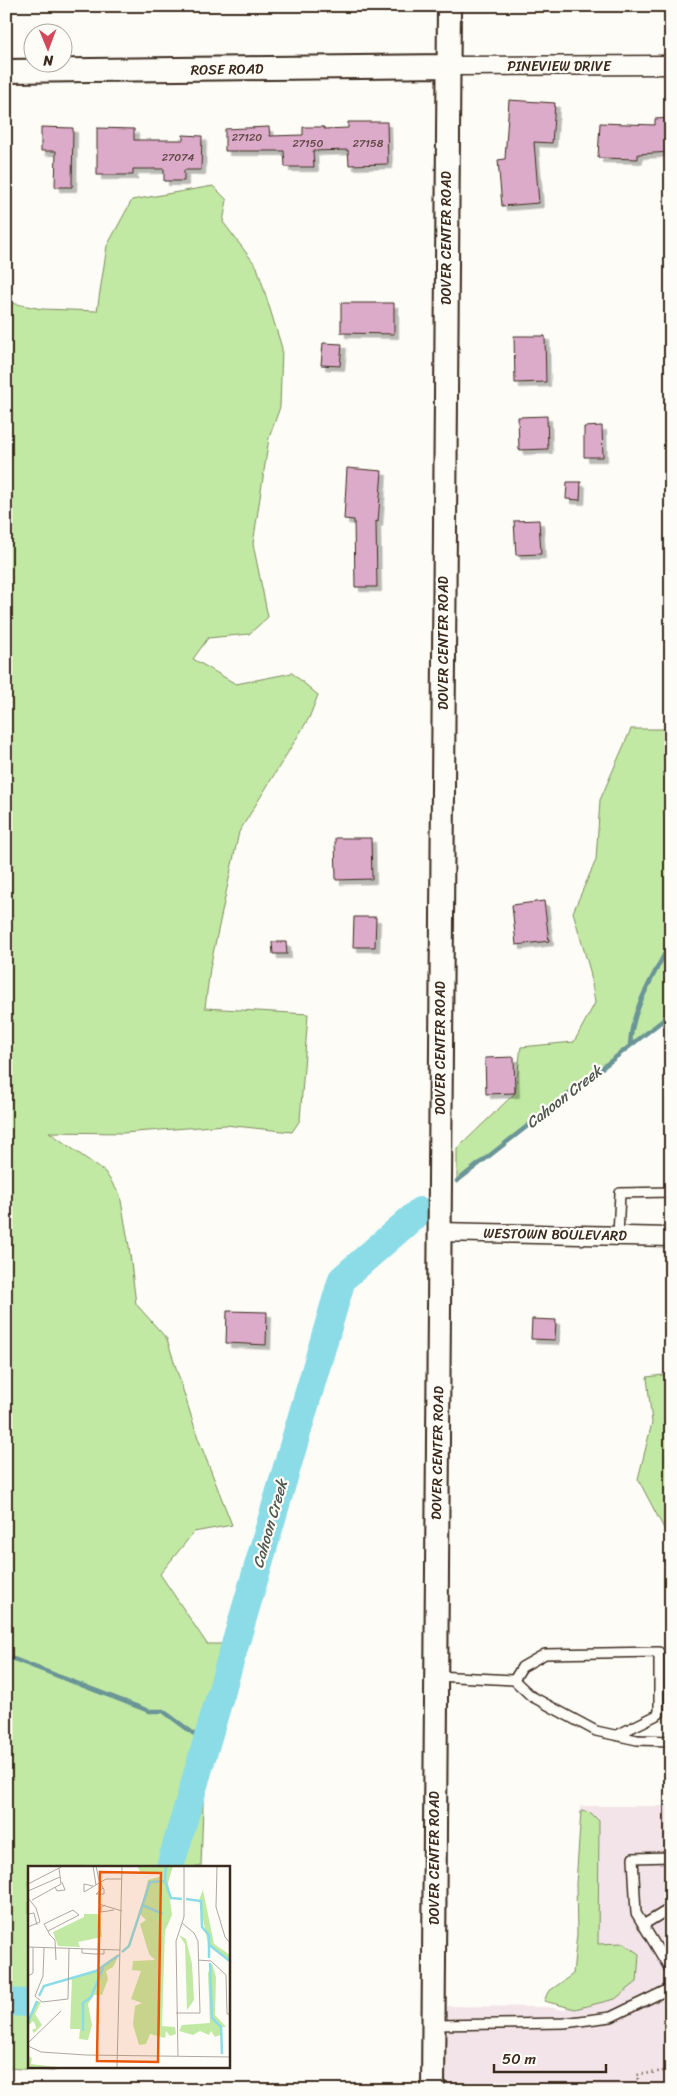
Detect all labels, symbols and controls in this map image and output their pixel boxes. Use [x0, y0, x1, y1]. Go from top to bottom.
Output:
north arrow [22, 22, 72, 72]
text: N [43, 48, 54, 73]
street label: PINEVIEW DRIVE [507, 54, 612, 79]
street label: ROSE ROAD [190, 56, 264, 83]
house number: 27120 [232, 128, 262, 147]
house number: 27150 [292, 134, 324, 153]
house number: 27158 [353, 134, 384, 153]
house number: 27074 [162, 148, 194, 167]
street label: DOVER CENTER ROAD [434, 170, 459, 305]
street label: DOVER CENTER ROAD [431, 575, 456, 710]
street label: DOVER CENTER ROAD [428, 980, 453, 1115]
water label: Cahoon Creek [520, 1058, 609, 1135]
street label: WESTOWN BOULEVARD [483, 1221, 627, 1248]
street label: DOVER CENTER ROAD [424, 1385, 451, 1520]
water label: Cahoon Creek [245, 1475, 296, 1571]
street label: DOVER CENTER ROAD [422, 1790, 447, 1925]
inset map [28, 1866, 230, 2068]
scale bar [494, 2041, 607, 2073]
text: 50 m [502, 2046, 537, 2072]

